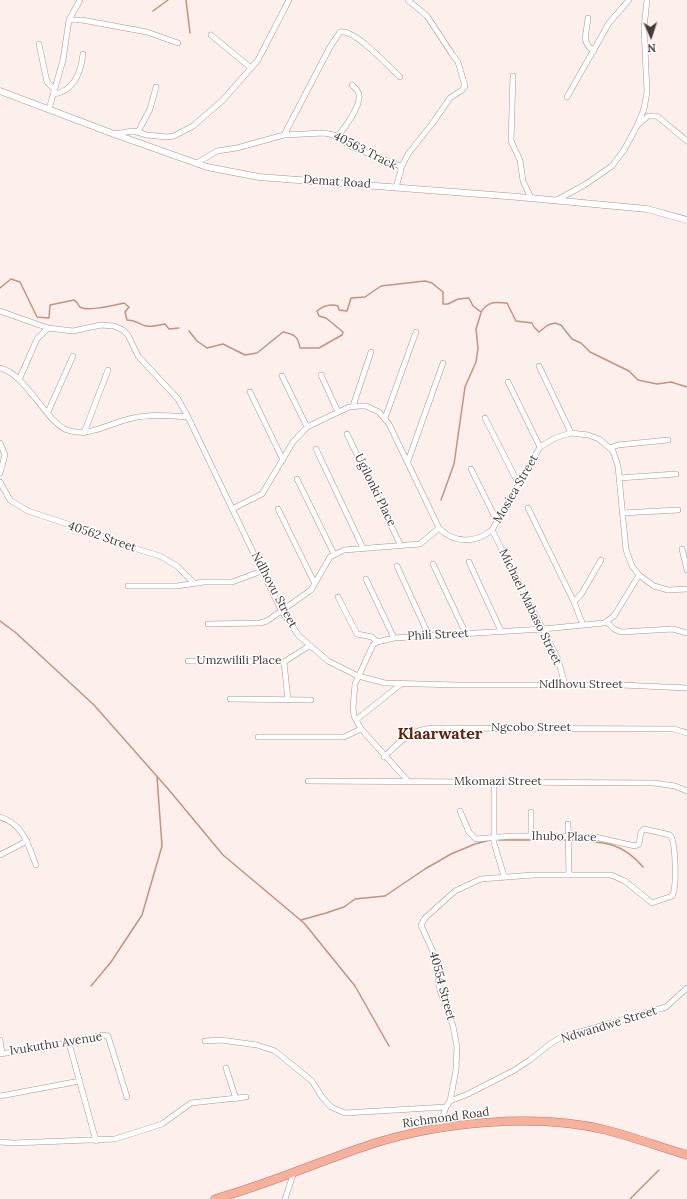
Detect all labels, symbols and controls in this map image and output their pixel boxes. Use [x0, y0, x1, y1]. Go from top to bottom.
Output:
north arrow [631, 16, 671, 56]
text: N [647, 41, 656, 55]
street label: 40563 Track [331, 129, 399, 173]
street label: Demat Road [303, 172, 371, 192]
street label: Ugilonki Place [351, 451, 399, 529]
street label: Mosiea Street [491, 452, 541, 526]
street label: 40562 Street [66, 519, 138, 555]
street label: Michael Mabaso Street [496, 547, 564, 667]
street label: Ndlhovu Street [248, 550, 300, 630]
street label: Phili Street [407, 626, 469, 644]
street label: Umzwilili Place [197, 654, 281, 668]
street label: Ndlhovu Street [539, 678, 623, 692]
street label: Ngcobo Street [491, 721, 571, 735]
district label: Klaarwater [397, 724, 483, 744]
street label: Mkomazi Street [454, 775, 542, 789]
street label: Ihubo Place [531, 829, 597, 845]
street label: 40554 Street [426, 950, 458, 1022]
street label: Ndwandwe Street [559, 1004, 659, 1046]
street label: Ivukuthu Avenue [9, 1030, 103, 1058]
street label: Richmond Road [402, 1105, 490, 1131]

